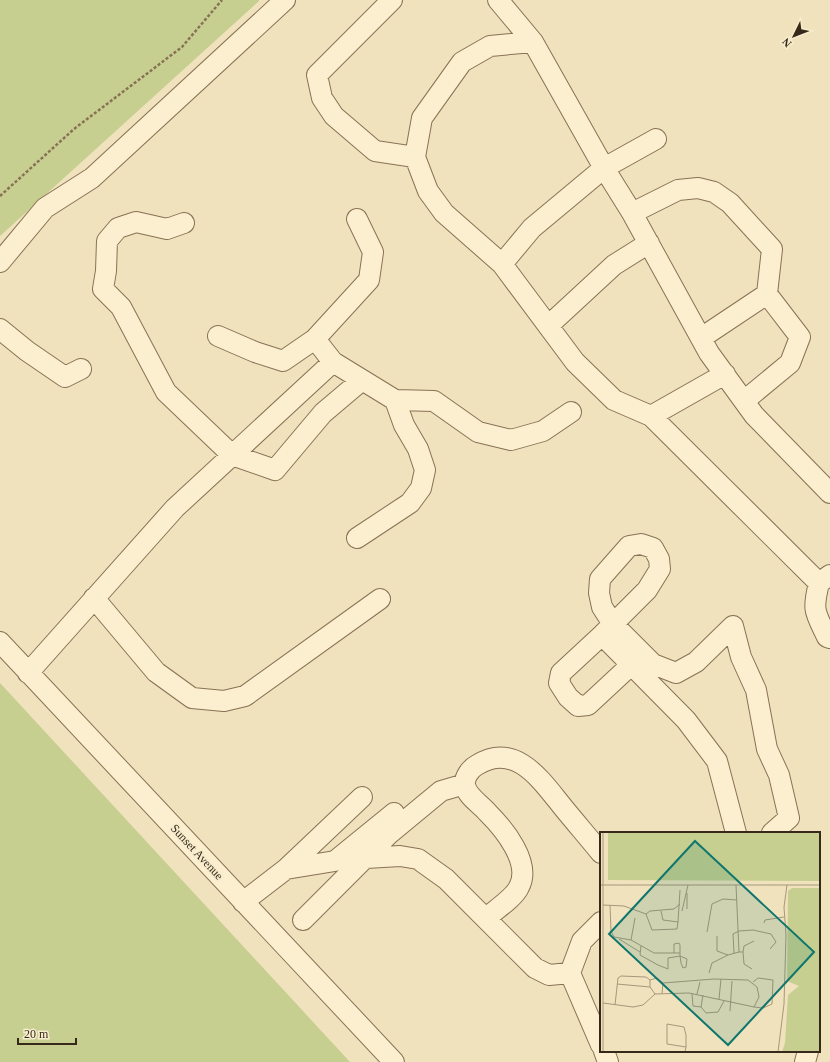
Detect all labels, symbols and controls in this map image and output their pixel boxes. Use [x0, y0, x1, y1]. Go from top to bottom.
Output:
north arrow [774, 16, 814, 56]
text: N [780, 36, 794, 50]
street label: Sunset Avenue [168, 821, 226, 883]
inset map [600, 832, 820, 1052]
scale bar [18, 1020, 76, 1046]
text: 20 m [24, 1027, 49, 1041]

